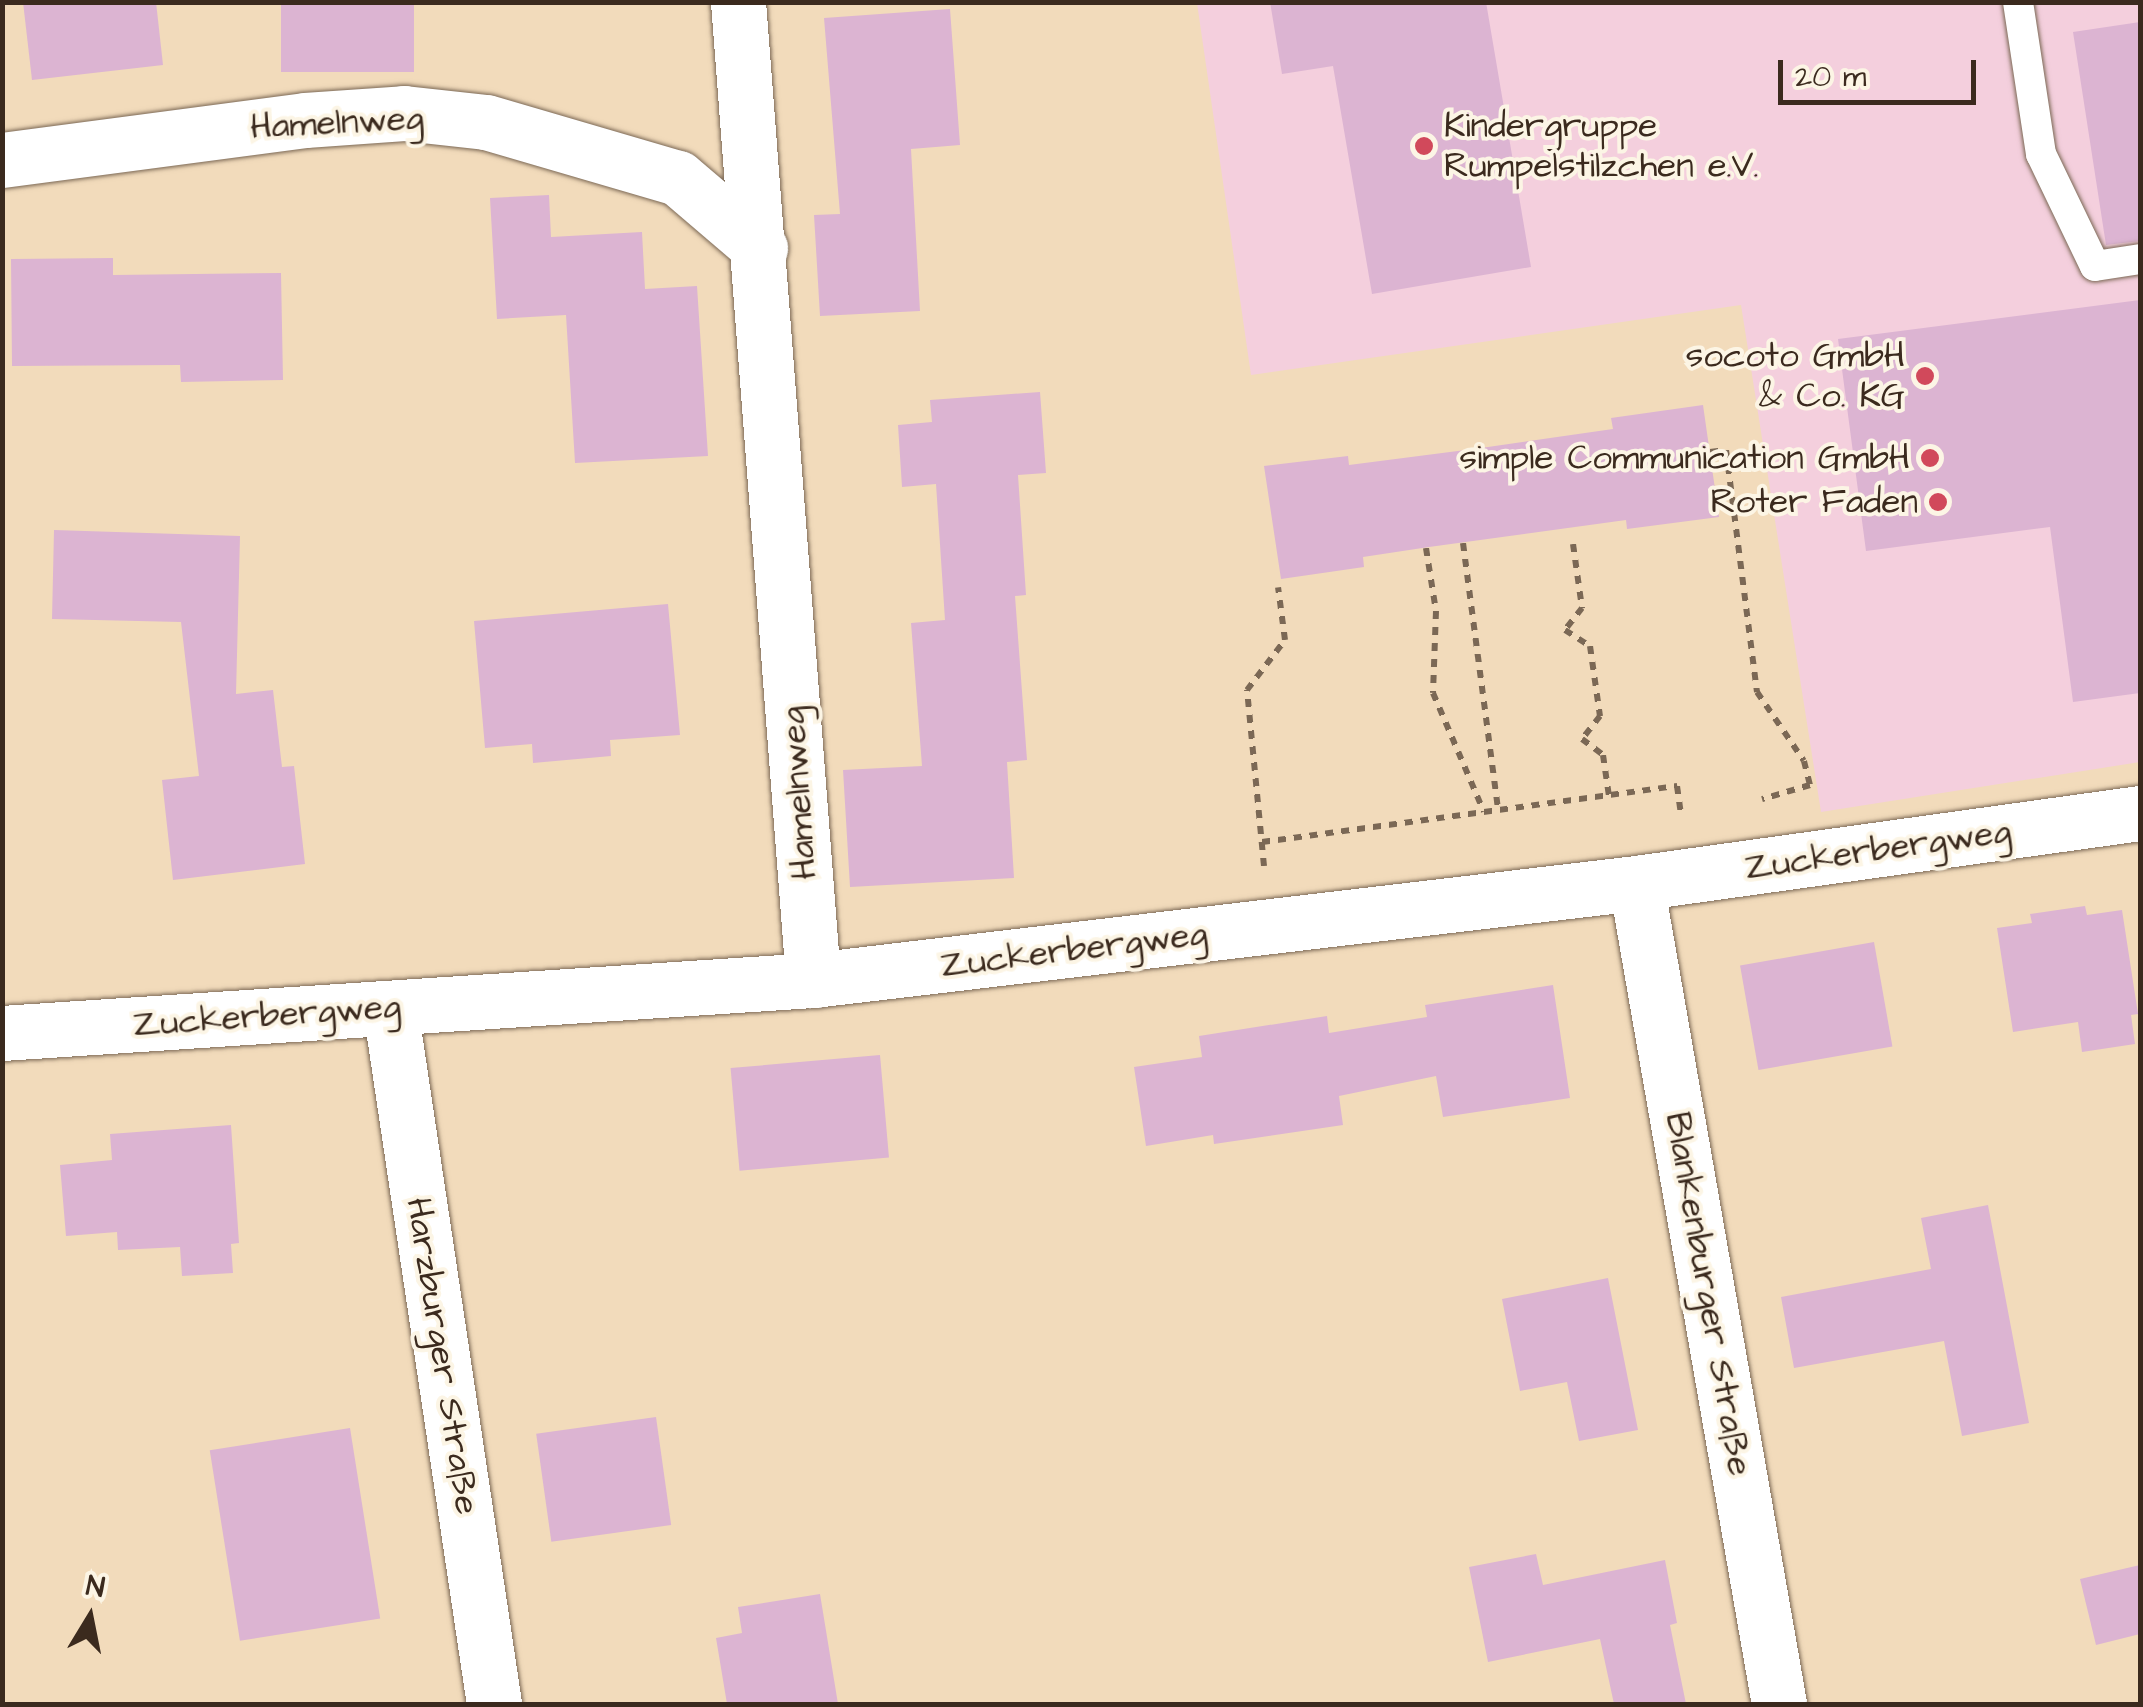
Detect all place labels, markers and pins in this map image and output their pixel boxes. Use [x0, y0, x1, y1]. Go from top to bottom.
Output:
place label: Kindergruppe Rumpelstilzchen e.V. [1444, 105, 1758, 187]
marker: Kindergruppe Rumpelstilzchen e.V. [1413, 135, 1435, 157]
place label: socoto GmbH & Co. KG [1686, 335, 1905, 417]
marker: socoto GmbH & Co. KG [1914, 365, 1936, 387]
place label: simple Communication GmbH [1460, 437, 1910, 479]
marker: simple Communication GmbH [1919, 447, 1941, 469]
place label: Roter Faden [1711, 481, 1918, 523]
marker: Roter Faden [1927, 491, 1949, 513]

